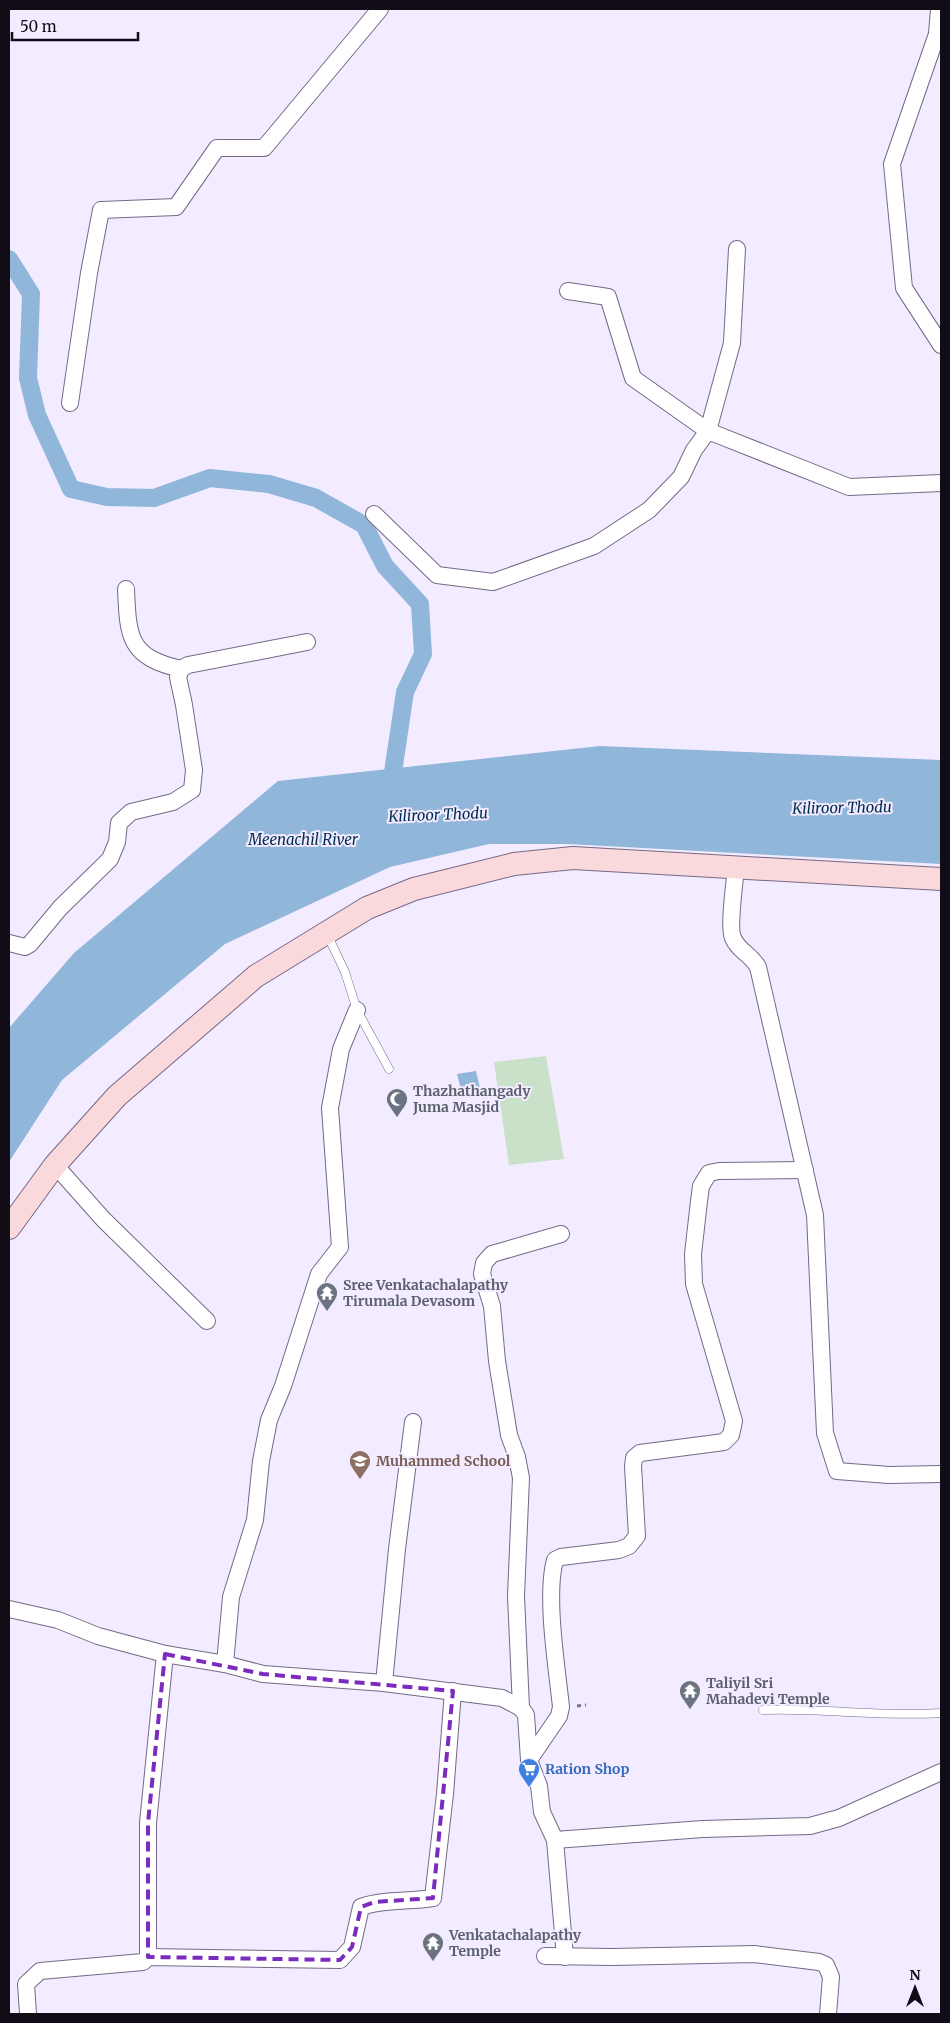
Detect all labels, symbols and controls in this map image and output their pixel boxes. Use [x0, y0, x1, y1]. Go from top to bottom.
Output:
scale bar [12, 10, 139, 42]
text: 50 m [20, 17, 57, 36]
water label: Kiliroor Thodu [791, 797, 892, 818]
water label: Kiliroor Thodu [387, 803, 488, 826]
water label: Meenachil River [247, 830, 359, 849]
place label: Thazhathangady Juma Masjid [412, 1082, 531, 1116]
mosque icon: Thazhathangady Juma Masjid [385, 1087, 409, 1118]
place label: Sree Venkatachalapathy Tirumala Devasom [343, 1276, 509, 1310]
temple icon: Sree Venkatachalapathy Tirumala Devasom [315, 1281, 339, 1312]
school or university icon: Muhammed School [348, 1449, 372, 1480]
place label: Muhammed School [376, 1452, 511, 1470]
place label: Taliyil Sri Mahadevi Temple [706, 1674, 830, 1708]
temple icon: Taliyil Sri Mahadevi Temple [678, 1679, 702, 1710]
supermarket icon: Ration Shop [517, 1757, 541, 1788]
place label: Ration Shop [545, 1760, 629, 1778]
place label: Venkatachalapathy Temple [448, 1926, 582, 1960]
temple icon: Venkatachalapathy Temple [421, 1931, 445, 1962]
north arrow [890, 1963, 940, 2013]
text: N [909, 1966, 921, 1984]

